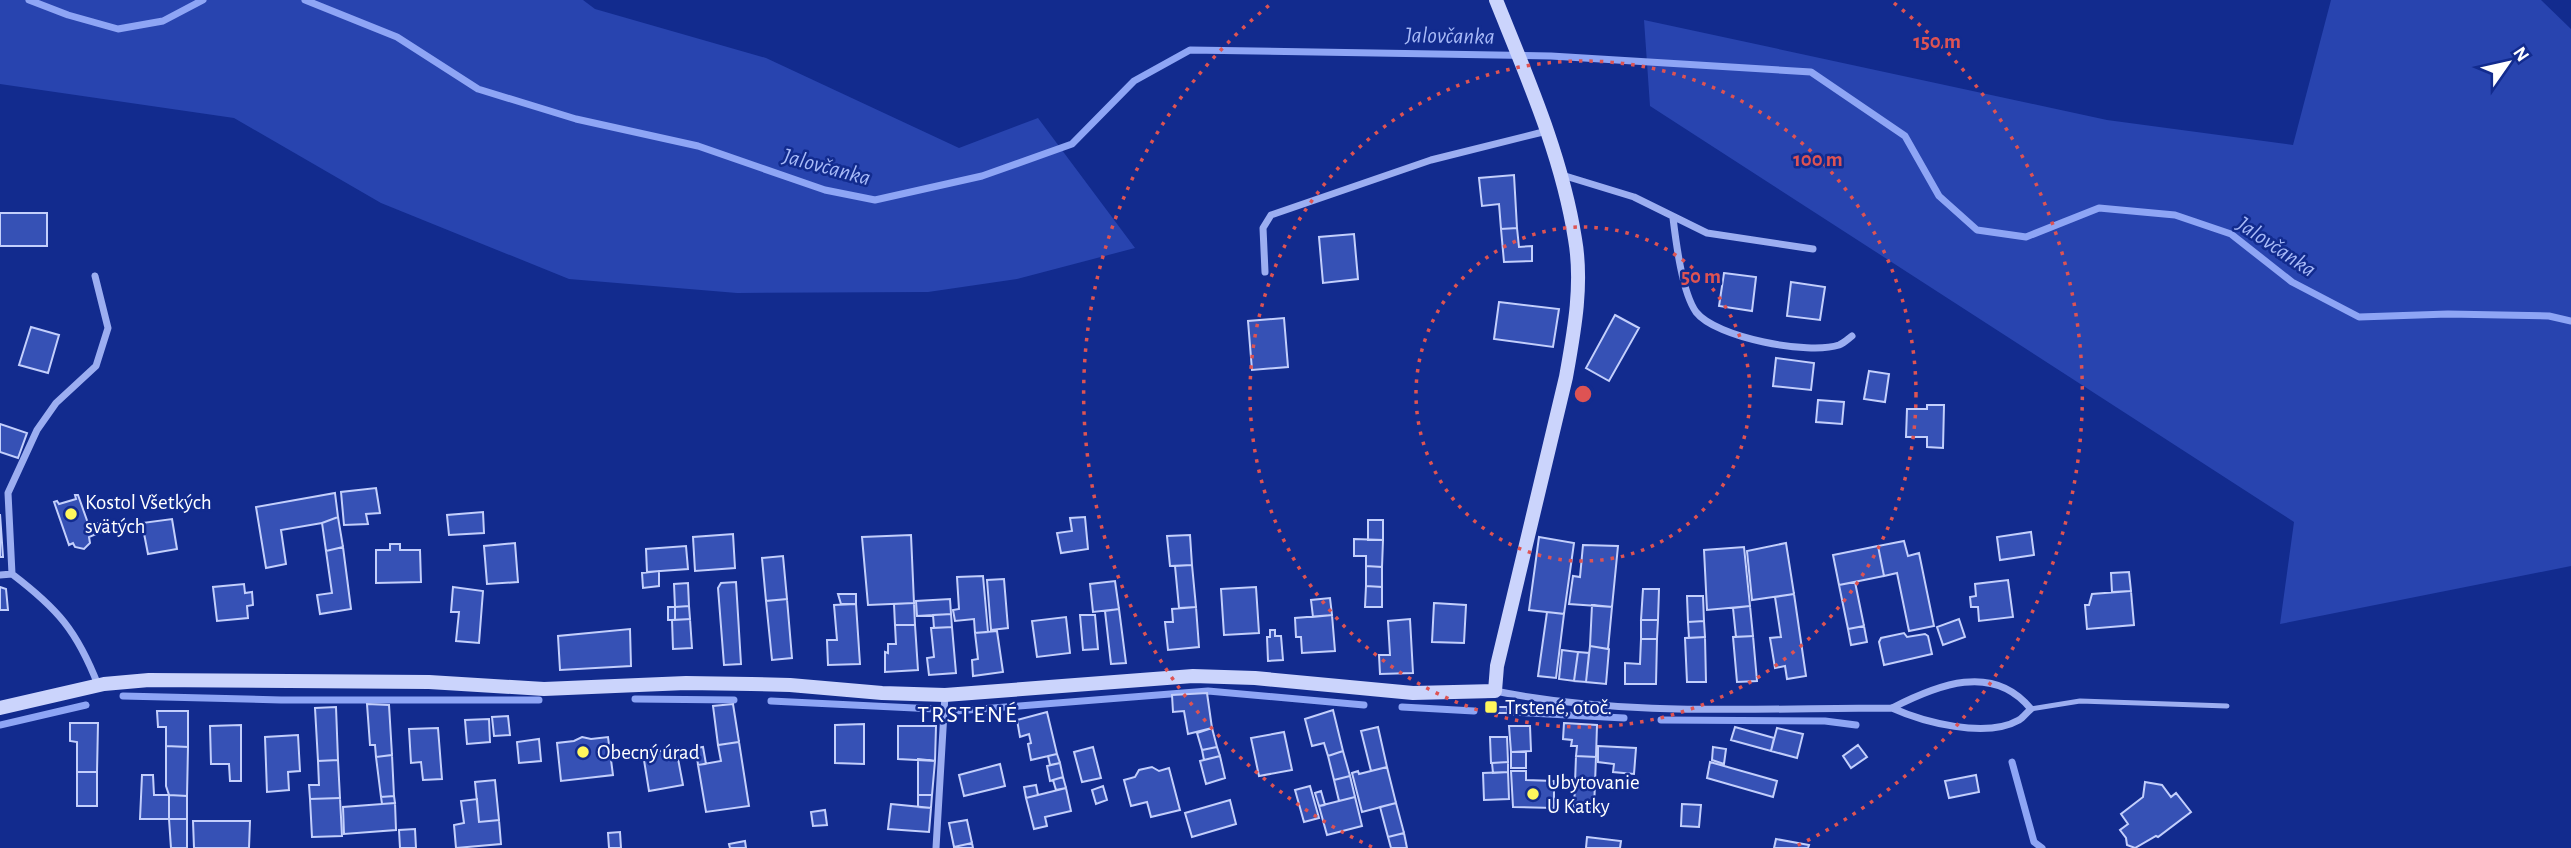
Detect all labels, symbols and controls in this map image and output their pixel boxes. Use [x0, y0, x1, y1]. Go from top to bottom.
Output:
water label: Jalovčanka [1404, 24, 1495, 49]
north arrow [2473, 28, 2543, 98]
text: 150 m [1913, 31, 1961, 52]
text: N [2509, 44, 2532, 65]
water label: Jalovčanka [779, 145, 873, 190]
text: 100 m [1793, 149, 1843, 170]
water label: Jalovčanka [2232, 212, 2320, 282]
text: 50 m [1681, 266, 1721, 287]
centre of rings [1571, 382, 1595, 406]
place label: Kostol Všetkých svätých [85, 492, 212, 537]
marker: Kostol Všetkých svätých [63, 506, 79, 522]
place label: Trstené, otoč. [1505, 697, 1612, 718]
marker: Trstené, otoč. [1483, 699, 1499, 715]
district label: TRSTENÉ [917, 701, 1019, 727]
place label: Obecný úrad [597, 742, 700, 763]
marker: Obecný úrad [575, 744, 591, 760]
place label: Ubytovanie U Katky [1547, 772, 1640, 817]
marker: Ubytovanie U Katky [1525, 786, 1541, 802]

